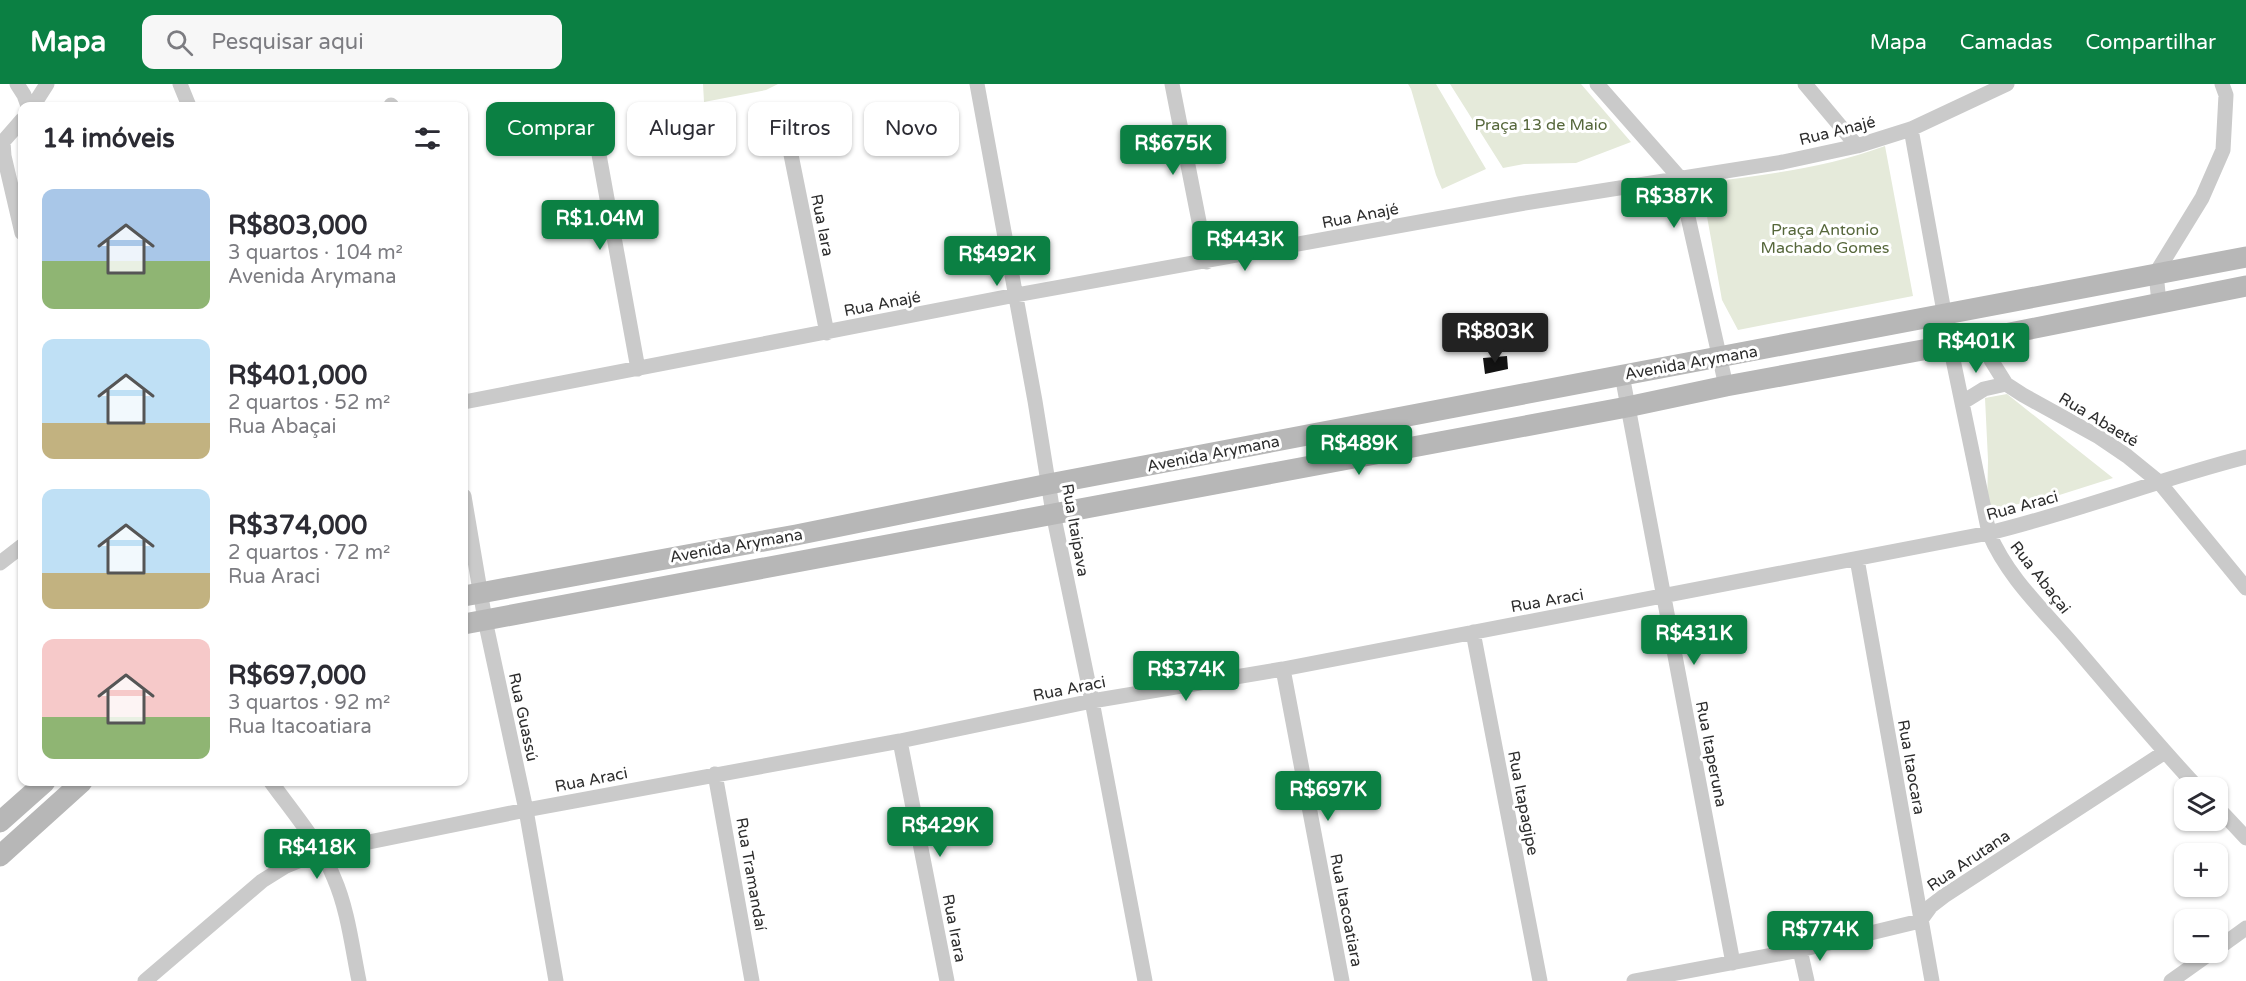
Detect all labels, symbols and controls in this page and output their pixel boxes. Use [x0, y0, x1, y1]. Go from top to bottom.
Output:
search box [142, 15, 562, 69]
text: Mapa [30, 25, 106, 59]
icon: search [163, 26, 196, 59]
text: Pesquisar aqui [211, 29, 364, 55]
text: Mapa [1870, 30, 1927, 55]
text: Camadas [1960, 30, 2052, 55]
text: Compartilhar [2085, 30, 2216, 55]
chip: Comprar [486, 102, 615, 156]
chip: Alugar [627, 102, 736, 156]
chip: Filtros [748, 102, 852, 156]
chip: Novo [864, 102, 959, 156]
street label: Rua Anajé [1797, 112, 1877, 150]
park label: Praça 13 de Maio [1474, 115, 1608, 135]
icon: filters [411, 122, 444, 155]
text: 14 imóveis [42, 123, 175, 154]
pin: R$675K [1124, 125, 1222, 176]
text: R$675K [1134, 132, 1212, 156]
pin: R$387K [1625, 178, 1723, 229]
text: R$387K [1635, 185, 1713, 209]
street label: Rua Iara [806, 192, 838, 258]
street label: Rua Anajé [1320, 199, 1400, 233]
pin: R$1.04M [545, 200, 655, 251]
text: R$1.04M [556, 207, 644, 231]
text: R$803,000 [228, 210, 367, 241]
icon: home [90, 213, 162, 285]
park label: Praça Antonio Machado Gomes [1761, 220, 1889, 258]
pin: R$443K [1196, 221, 1294, 272]
text: R$443K [1206, 228, 1284, 252]
pin: R$492K [948, 236, 1046, 287]
text: 3 quartos · 104 m² [228, 241, 403, 265]
text: R$492K [958, 243, 1036, 267]
text: Avenida Arymana [228, 265, 396, 289]
street label: Rua Anajé [842, 287, 922, 321]
pin: R$803K [1446, 313, 1544, 364]
text: R$803K [1456, 320, 1534, 344]
pin: R$401K [1927, 323, 2025, 374]
text: R$401K [1937, 330, 2015, 354]
street label: Avenida Arymana [1623, 341, 1759, 385]
text: R$401,000 [228, 360, 367, 391]
icon: home [90, 363, 162, 435]
street label: Rua Abaeté [2055, 388, 2142, 451]
text: 2 quartos · 52 m² [228, 391, 390, 415]
text: Rua Abaçai [228, 415, 336, 439]
pin: R$489K [1310, 425, 1408, 476]
street label: Avenida Arymana [1145, 431, 1281, 477]
text: R$489K [1320, 432, 1398, 456]
street label: Rua Itaipava [1057, 482, 1093, 578]
street label: Rua Araci [1984, 487, 2060, 525]
text: R$374,000 [228, 510, 367, 541]
icon: home [90, 513, 162, 585]
street label: Avenida Arymana [668, 524, 804, 568]
street label: Rua Abaçai [2006, 537, 2075, 618]
text: 2 quartos · 72 m² [228, 541, 390, 565]
text: Rua Araci [228, 565, 320, 589]
street label: Rua Araci [1509, 585, 1585, 617]
pin: R$431K [1645, 615, 1743, 666]
text: R$431K [1655, 622, 1733, 646]
pin: R$374K [1137, 651, 1235, 702]
text: R$374K [1147, 658, 1225, 682]
text: R$697,000 [228, 660, 366, 691]
icon: home [90, 663, 162, 735]
street label: Rua Guassú [504, 671, 542, 763]
street label: Rua Araci [1031, 672, 1107, 706]
text: 3 quartos · 92 m² [228, 691, 390, 715]
street label: Rua Itaperuna [1691, 699, 1731, 809]
text: Rua Itacoatiara [228, 715, 372, 739]
street label: Rua Itaocara [1893, 718, 1929, 816]
street label: Rua Itapagipe [1503, 749, 1543, 857]
street label: Rua Araci [553, 763, 629, 797]
pin: R$697K [1279, 771, 1377, 822]
map controls [2174, 777, 2228, 963]
button: layers [2174, 777, 2228, 831]
text: R$697K [1289, 778, 1367, 802]
pin: R$429K [891, 807, 989, 858]
text: R$429K [901, 814, 979, 838]
street label: Rua Tramandaí [731, 816, 771, 932]
street label: Rua Arutana [1923, 826, 2014, 896]
pin: R$418K [268, 829, 366, 880]
text: R$418K [278, 836, 356, 860]
button: + [2174, 843, 2228, 897]
street label: Rua Itacoatiara [1325, 852, 1367, 969]
street label: Rua Irara [938, 892, 970, 964]
button: − [2174, 909, 2228, 963]
pin: R$774K [1771, 911, 1869, 962]
text: R$774K [1781, 918, 1859, 942]

